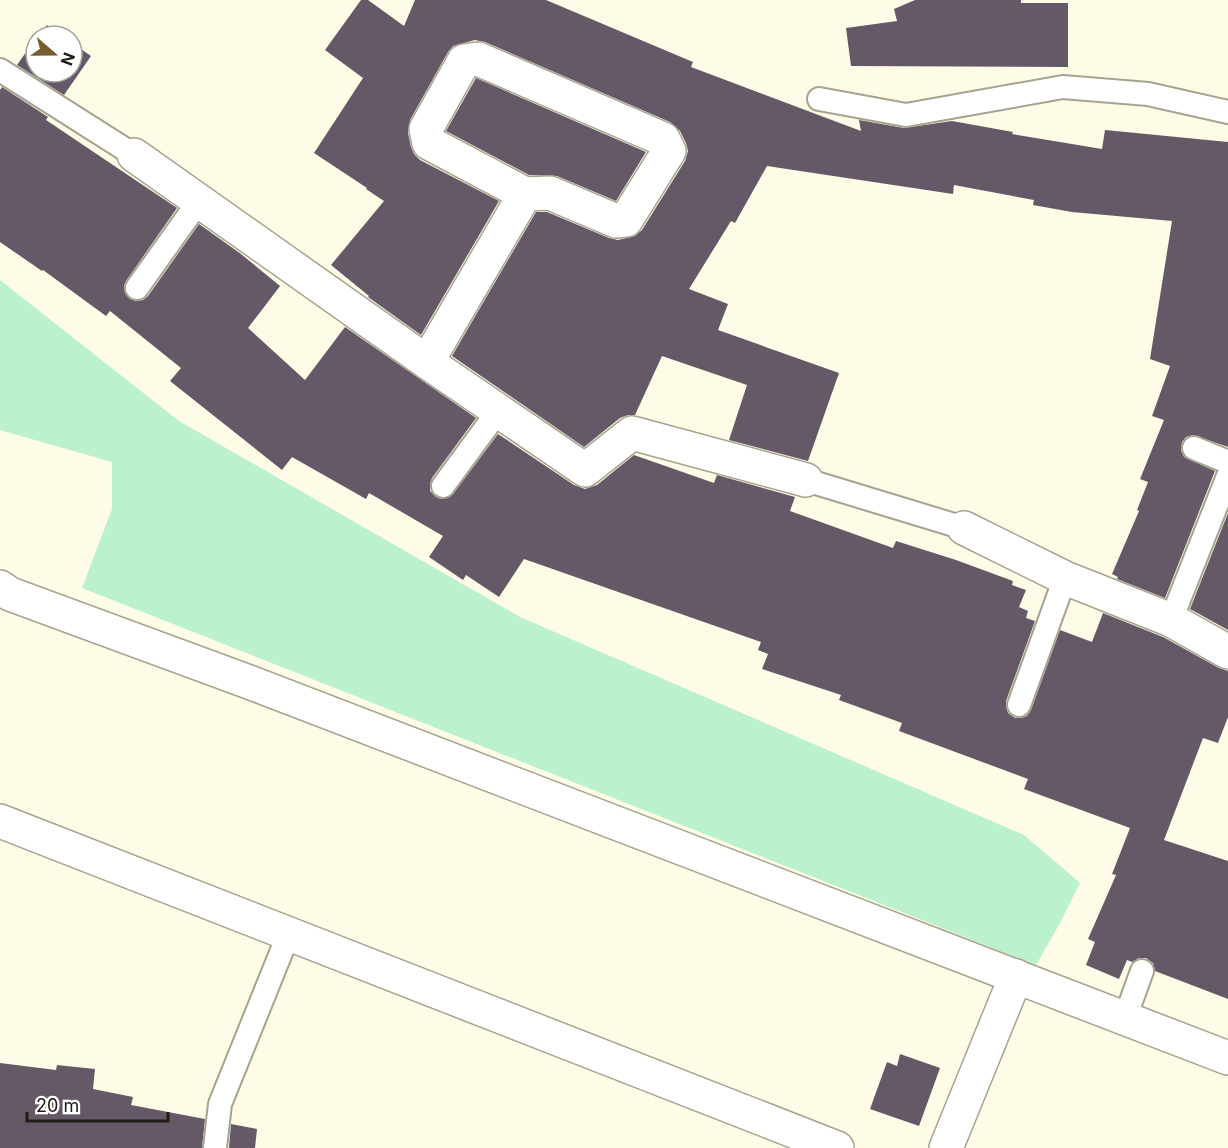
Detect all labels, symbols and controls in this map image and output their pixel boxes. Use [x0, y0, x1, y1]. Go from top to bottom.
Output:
north arrow [24, 24, 84, 84]
text: N [57, 50, 80, 68]
scale bar [27, 1085, 168, 1123]
text: 20 m [36, 1095, 79, 1116]

